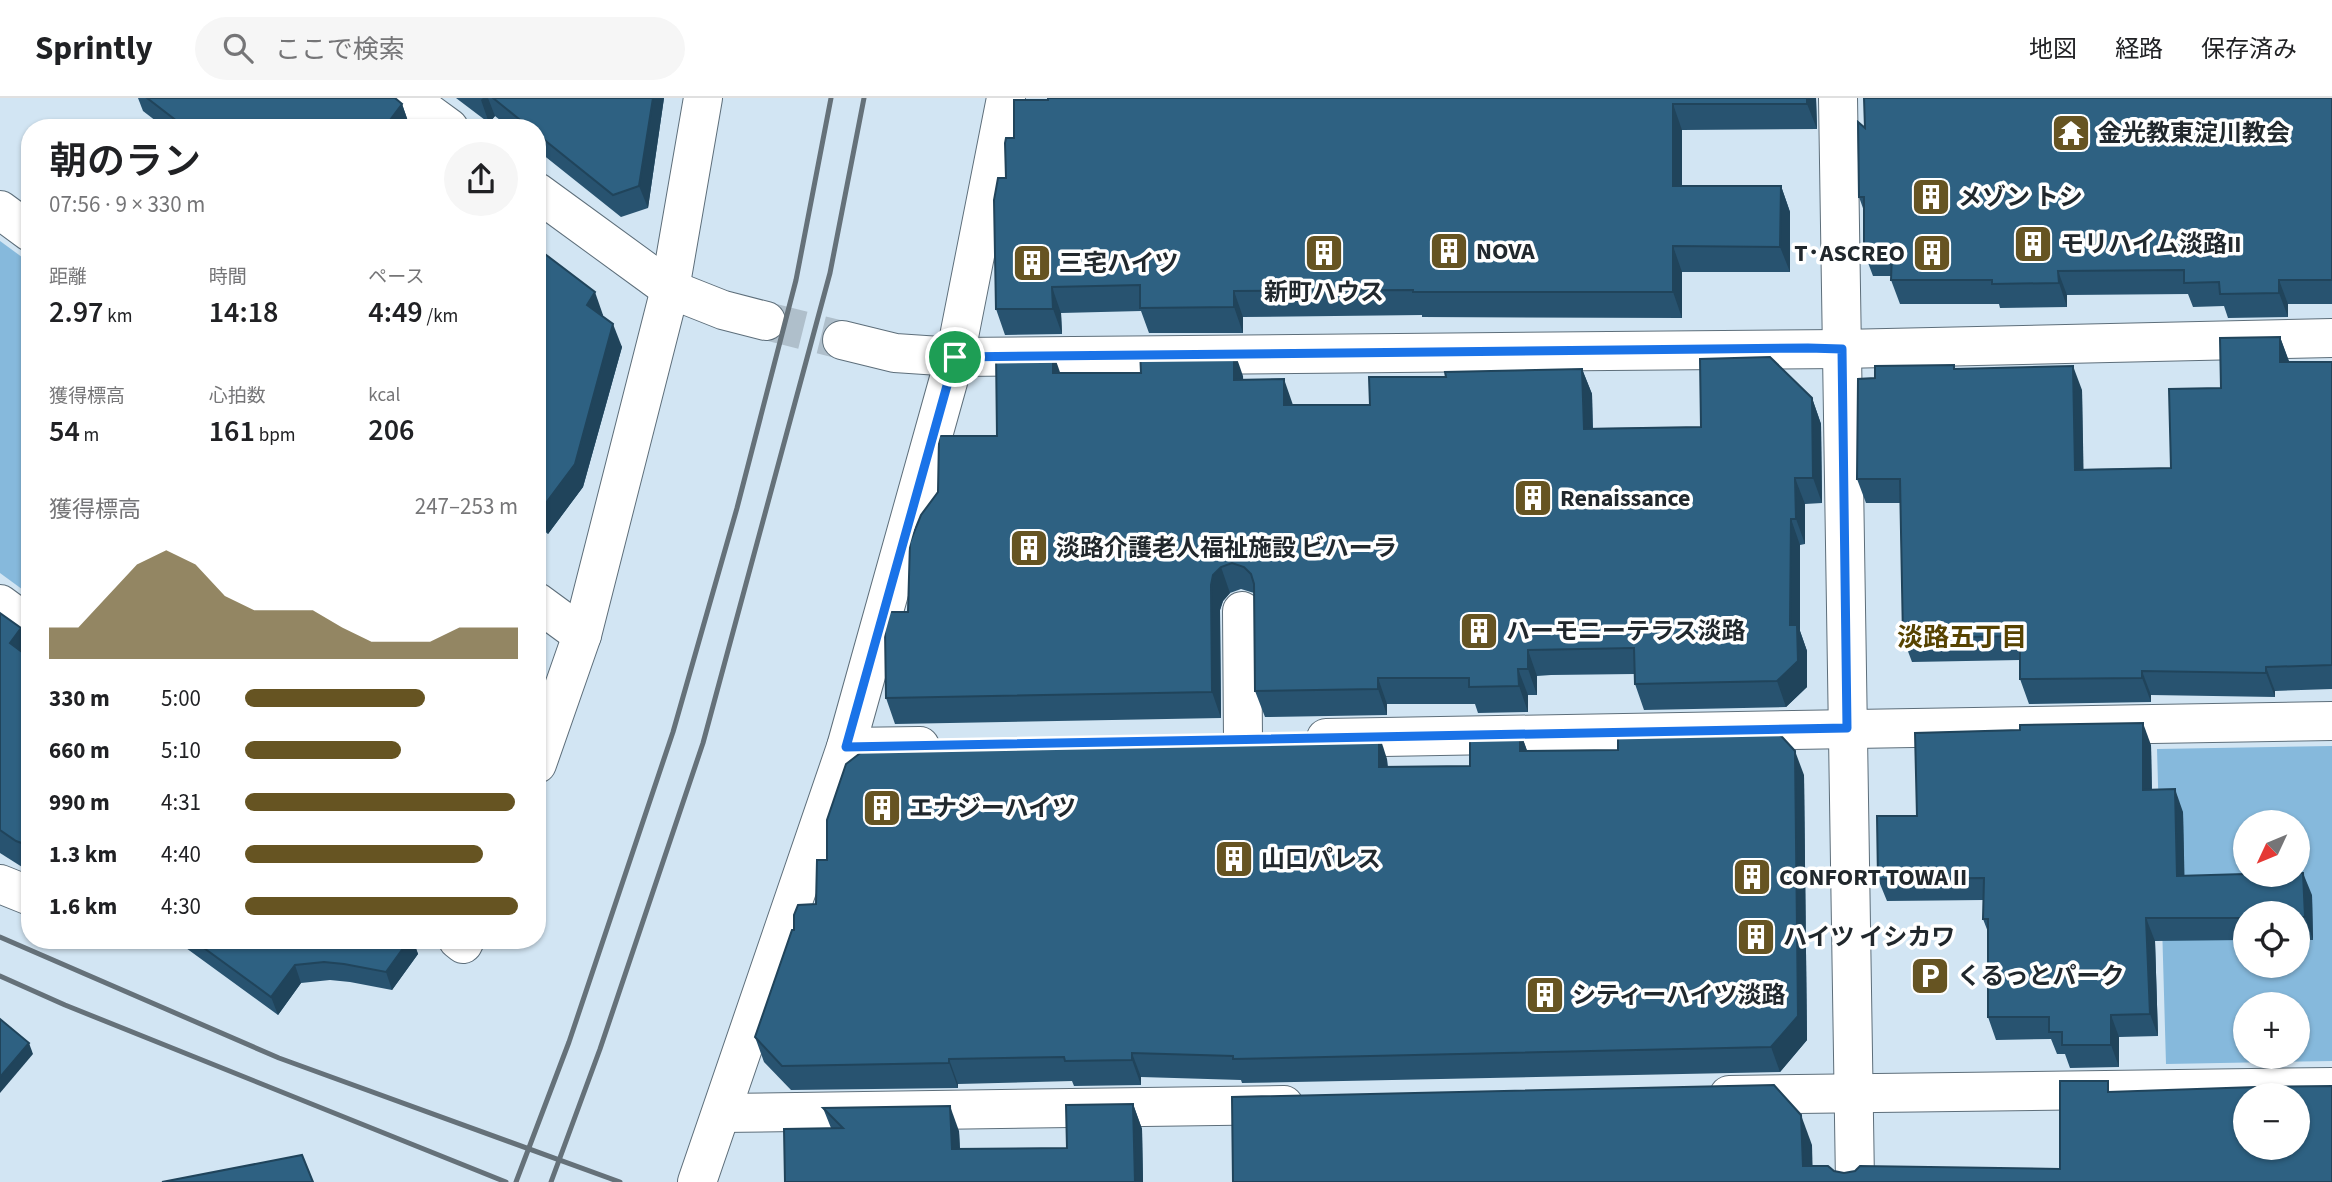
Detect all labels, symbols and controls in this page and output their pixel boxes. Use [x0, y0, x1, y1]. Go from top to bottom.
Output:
search box [195, 17, 685, 80]
text: Sprintly [35, 25, 153, 72]
icon: search [219, 29, 257, 67]
text: ここで検索 [275, 31, 405, 68]
text: 地図 [2029, 32, 2077, 67]
text: 経路 [2115, 32, 2163, 67]
text: 保存済み [2201, 32, 2297, 67]
temple icon: 金光教東淀川教会 [2050, 112, 2092, 154]
place label: 金光教東淀川教会 [2098, 116, 2290, 151]
text: 朝のラン [49, 135, 201, 189]
button: share [444, 142, 518, 216]
building icon: メゾン トシ [1910, 176, 1952, 218]
place label: メゾン トシ [1958, 180, 2083, 215]
text: 07:56 · 9 × 330 m [49, 188, 205, 221]
building icon: モリハイム淡路II [2012, 223, 2054, 265]
place label: モリハイム淡路II [2060, 227, 2242, 262]
building icon: NOVA [1428, 230, 1470, 272]
building icon: 新町ハウス [1303, 232, 1345, 274]
building icon: T･ASCREO [1911, 232, 1953, 274]
place label: NOVA [1476, 234, 1535, 269]
place label: T･ASCREO [1794, 236, 1905, 271]
building icon: 三宅ハイツ [1011, 242, 1053, 284]
place label: 三宅ハイツ [1059, 246, 1179, 281]
text: 距離 [49, 264, 87, 291]
text: 時間 [209, 264, 247, 291]
text: ペース [368, 264, 424, 291]
place label: 新町ハウス [1264, 275, 1384, 310]
text: 2.97 [49, 291, 103, 334]
text: 14:18 [209, 291, 278, 334]
text: 4:49 [368, 291, 423, 334]
text: km [103, 303, 132, 330]
text: /km [423, 303, 458, 330]
pin [925, 327, 985, 387]
icon: arrive [936, 338, 974, 376]
text: kcal [368, 382, 400, 409]
text: 獲得標高 [49, 383, 125, 410]
text: 心拍数 [209, 383, 266, 410]
text: 206 [368, 409, 415, 452]
text: 54 [49, 410, 80, 453]
text: 161 [209, 410, 255, 453]
text: m [80, 422, 99, 449]
text: bpm [255, 422, 295, 449]
building icon: Renaissance [1512, 477, 1554, 519]
place label: Renaissance [1560, 481, 1691, 516]
text: 247–253 m [415, 490, 518, 523]
text: 獲得標高 [49, 493, 141, 526]
building icon: 淡路介護老人福祉施設 ビハーラ [1008, 527, 1050, 569]
place label: 淡路介護老人福祉施設 ビハーラ [1056, 531, 1397, 566]
building icon: ハーモニーテラス淡路 [1458, 610, 1500, 652]
place label: ハーモニーテラス淡路 [1506, 614, 1746, 649]
district label: 淡路五丁目 [1897, 619, 2027, 656]
text: 330 m [49, 682, 110, 715]
text: 5:00 [161, 682, 201, 715]
text: 660 m [49, 734, 110, 767]
text: 5:10 [161, 734, 201, 767]
text: 990 m [49, 786, 110, 819]
text: 4:31 [161, 786, 201, 819]
building icon: エナジーハイツ [861, 787, 903, 829]
place label: エナジーハイツ [909, 791, 1076, 826]
north arrow [2233, 810, 2310, 887]
map controls [2233, 810, 2310, 1160]
text: 1.3 km [49, 838, 117, 871]
text: 4:40 [161, 838, 201, 871]
building icon: 山口パレス [1213, 838, 1255, 880]
place label: 山口パレス [1261, 842, 1381, 877]
building icon: CONFORT TOWA II [1731, 856, 1773, 898]
place label: CONFORT TOWA II [1779, 860, 1967, 895]
text: 1.6 km [49, 890, 117, 923]
text: 4:30 [161, 890, 201, 923]
button: locate [2233, 901, 2310, 978]
building icon: ハイツ イシカワ [1735, 916, 1777, 958]
place label: ハイツ イシカワ [1783, 920, 1955, 955]
parking icon: くるっとパーク [1909, 955, 1951, 997]
place label: くるっとパーク [1957, 959, 2125, 994]
building icon: シティーハイツ淡路 [1524, 974, 1566, 1016]
place label: シティーハイツ淡路 [1572, 978, 1786, 1013]
button: + [2233, 992, 2310, 1069]
button: − [2233, 1083, 2310, 1160]

